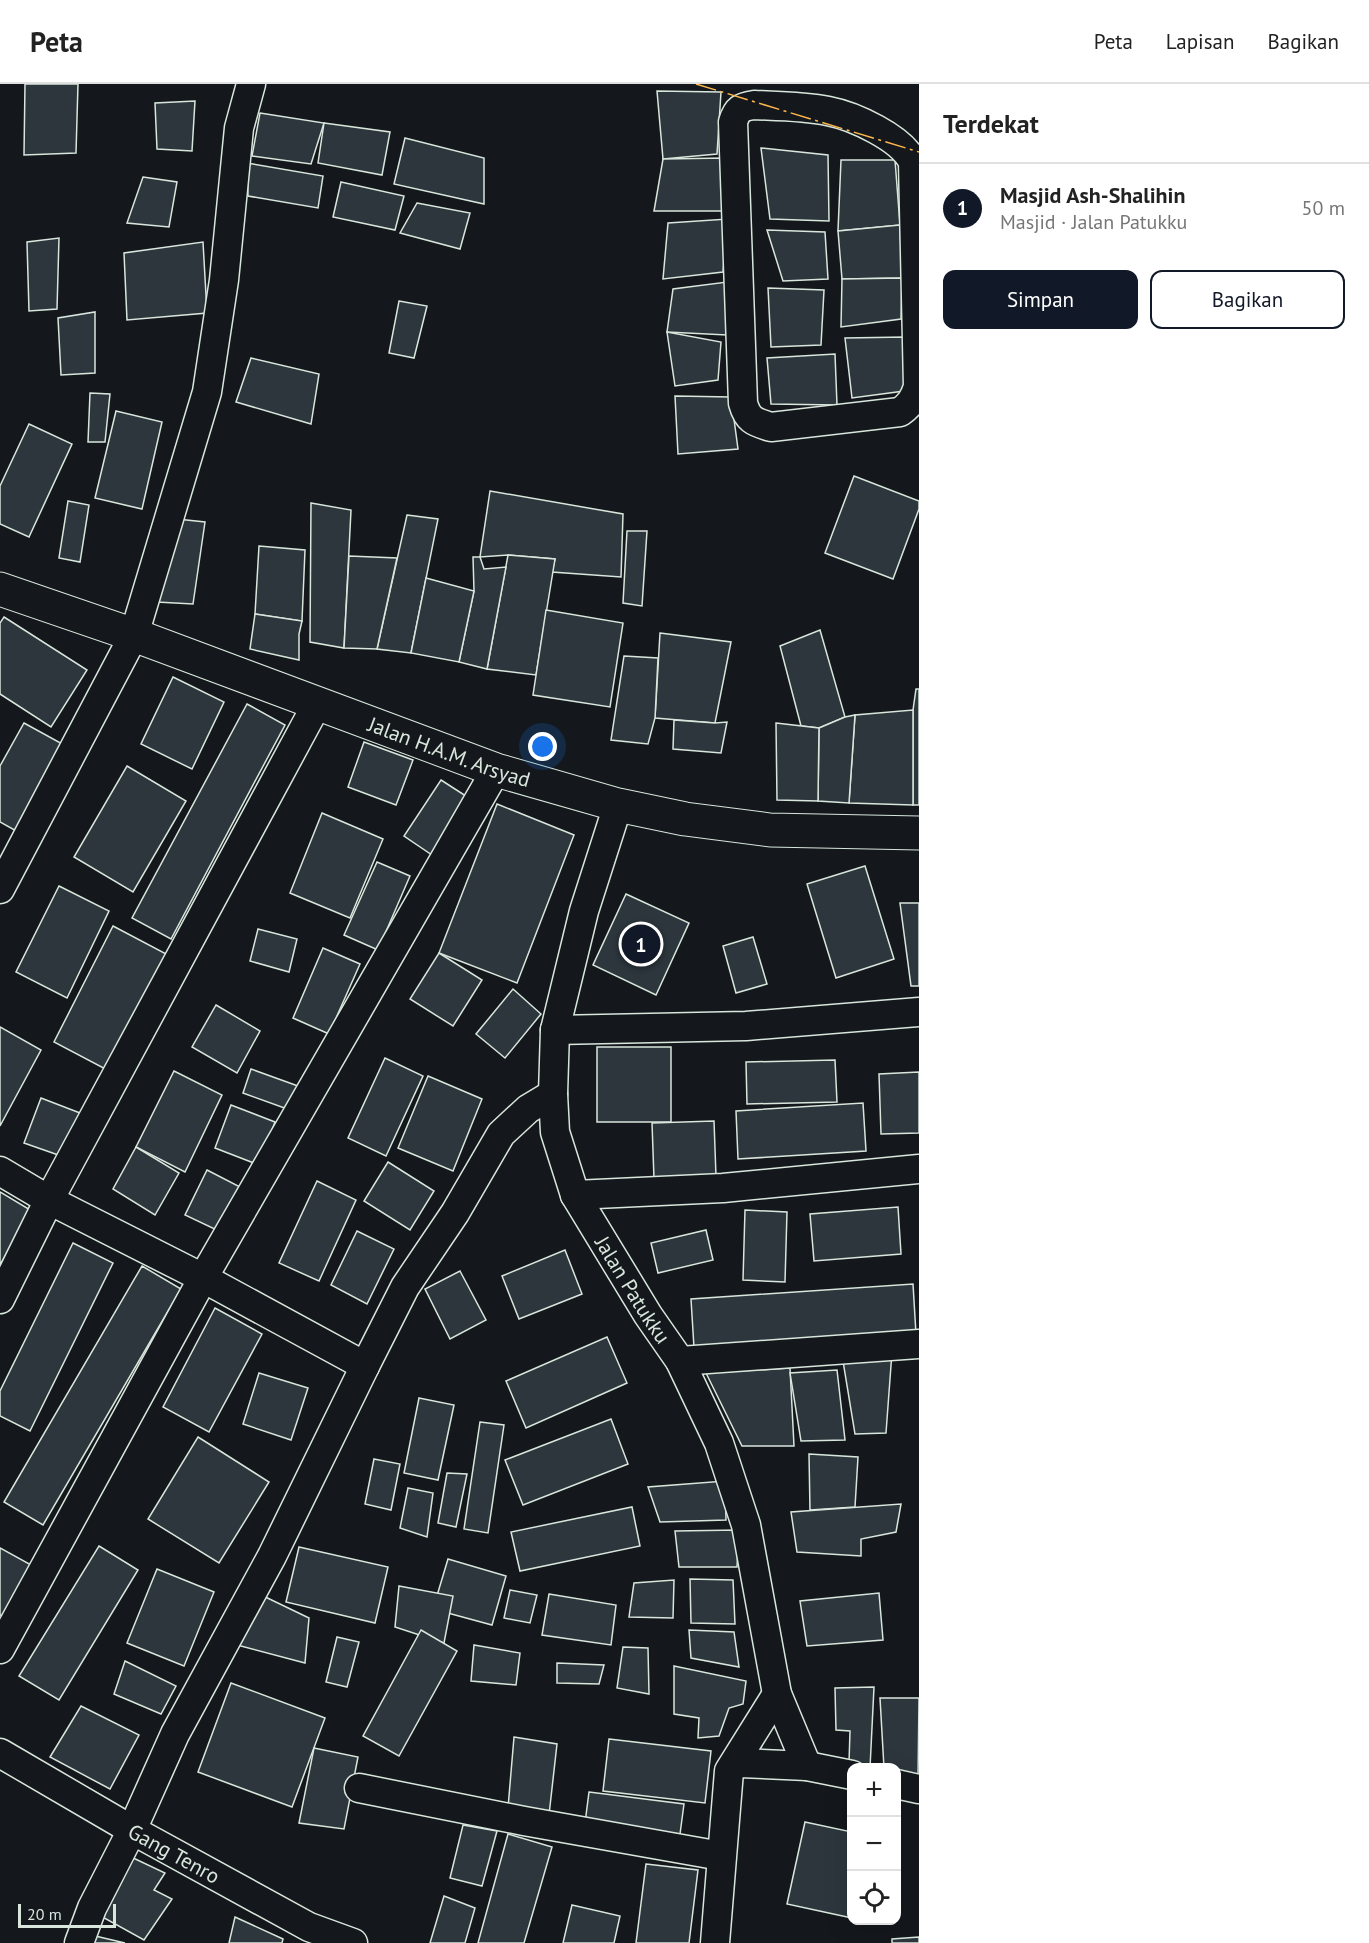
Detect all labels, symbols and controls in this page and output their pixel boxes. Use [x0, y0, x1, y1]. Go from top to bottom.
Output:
text: Peta [30, 23, 83, 60]
text: Peta [1094, 28, 1133, 55]
text: Lapisan [1166, 28, 1234, 55]
text: Bagikan [1267, 28, 1339, 55]
text: Terdekat [943, 107, 1039, 140]
text: Masjid Ash-Shalihin [1000, 181, 1186, 209]
text: 1 [957, 195, 968, 221]
text: 50 m [1302, 195, 1345, 221]
text: Masjid · Jalan Patukku [1000, 209, 1187, 235]
button: Simpan [943, 270, 1138, 329]
button: Bagikan [1150, 270, 1345, 329]
street label: Jalan H.A.M. Arsyad [364, 710, 534, 793]
your location [528, 732, 557, 761]
pin: 1 [622, 922, 660, 966]
street label: Jalan Patukku [589, 1230, 677, 1348]
map controls [847, 1763, 901, 1925]
button: + [847, 1763, 901, 1817]
street label: Gang Tenro [124, 1817, 225, 1889]
button: − [847, 1817, 901, 1871]
button: locate [847, 1871, 901, 1925]
scale bar [18, 1901, 116, 1928]
text: 20 m [27, 1904, 62, 1924]

